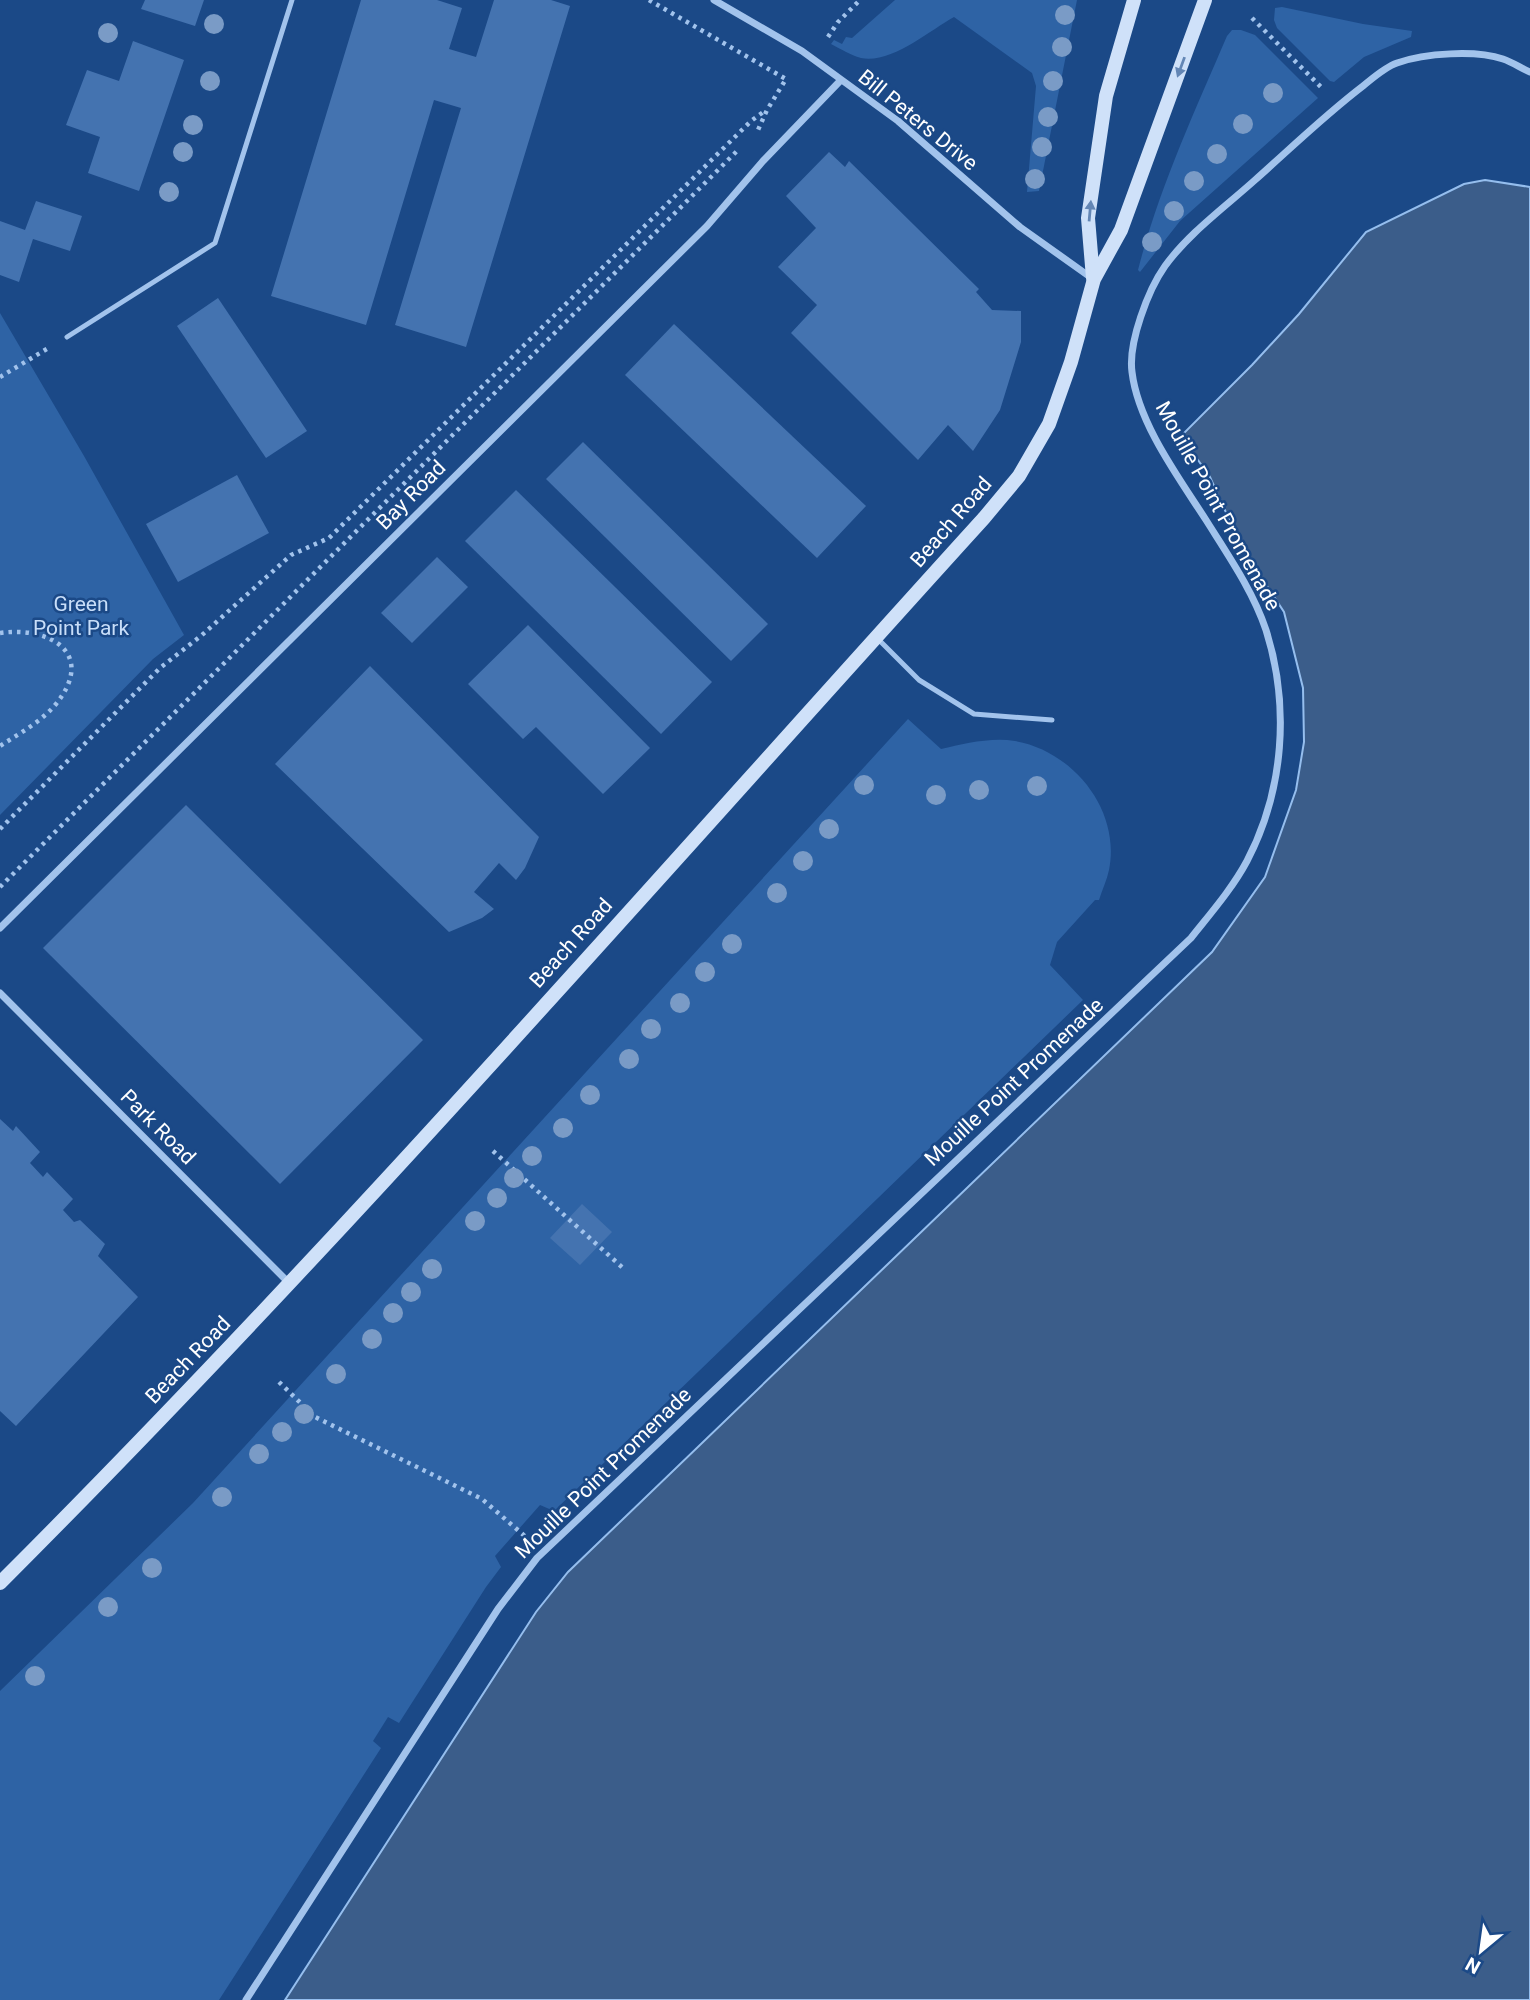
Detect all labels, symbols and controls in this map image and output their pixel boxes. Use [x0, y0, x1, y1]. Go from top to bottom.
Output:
one-way arrow [1175, 56, 1186, 77]
street label: Bill Peters Drive [854, 65, 982, 175]
one-way arrow [1085, 200, 1096, 222]
street label: Mouille Point Promenade [1151, 397, 1285, 615]
street label: Bay Road [372, 456, 450, 534]
street label: Beach Road [905, 472, 997, 572]
park label: Green Point Park [33, 592, 129, 640]
street label: Beach Road [525, 894, 617, 992]
street label: Mouille Point Promenade [920, 993, 1108, 1171]
street label: Park Road [116, 1085, 200, 1169]
street label: Beach Road [141, 1312, 235, 1408]
street label: Mouille Point Promenade [510, 1383, 696, 1563]
north arrow [1446, 1916, 1516, 1986]
text: N [1462, 1952, 1484, 1979]

